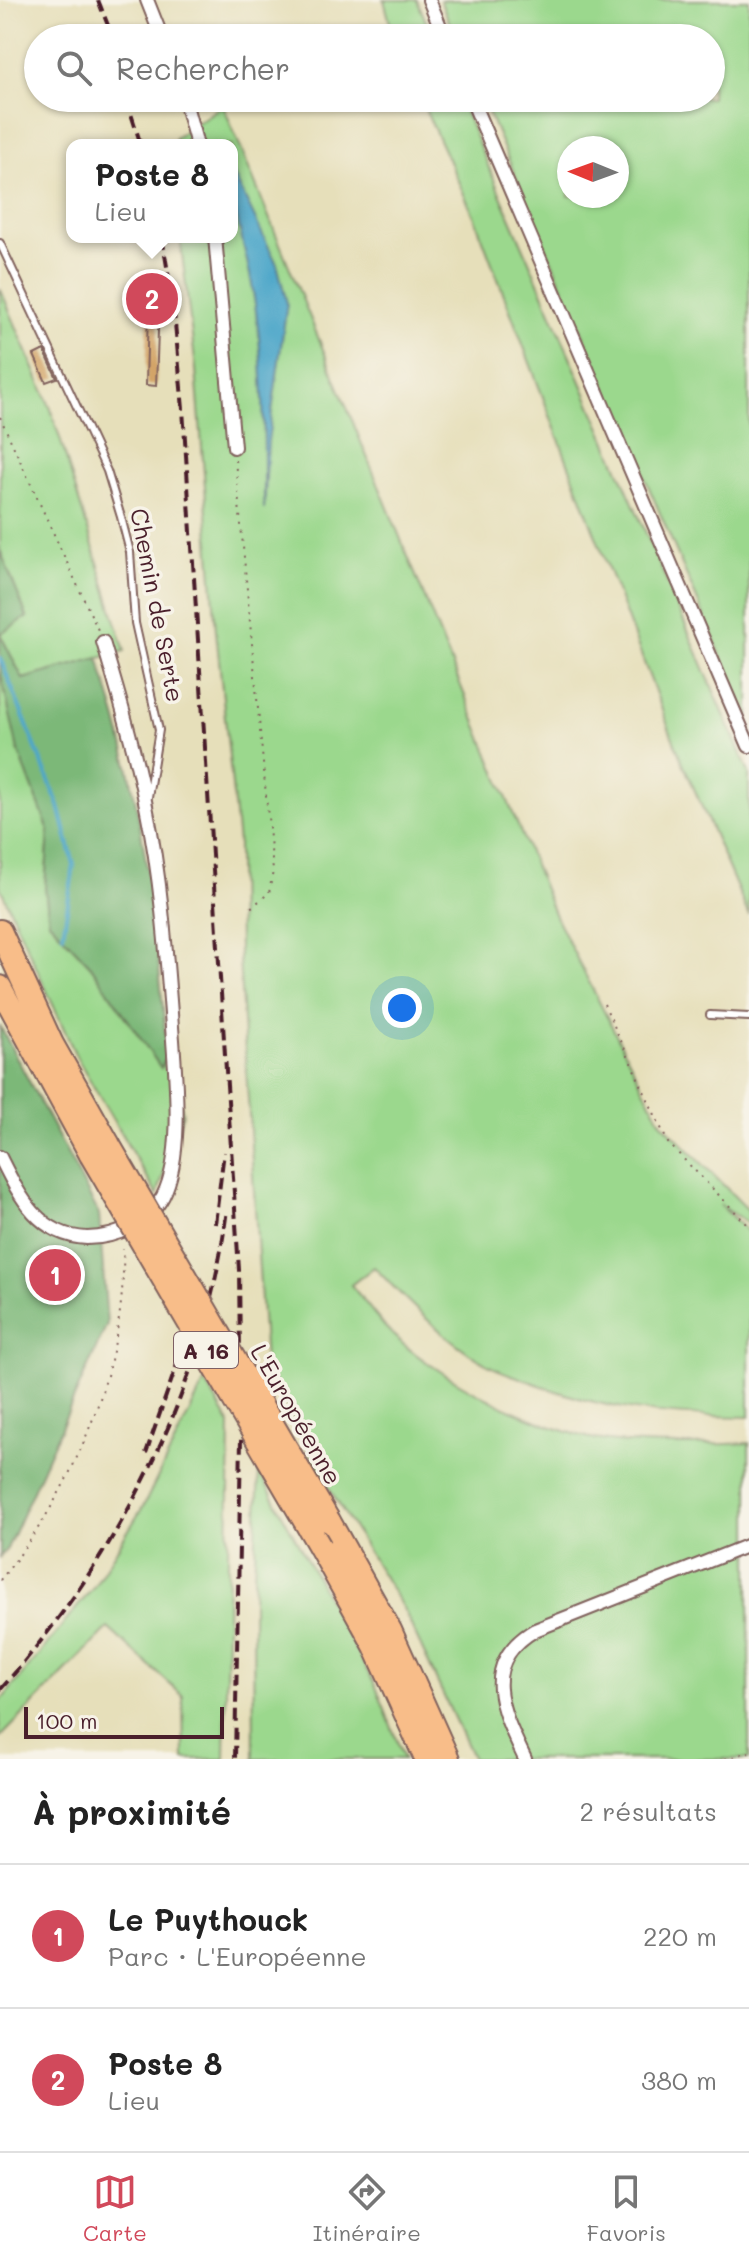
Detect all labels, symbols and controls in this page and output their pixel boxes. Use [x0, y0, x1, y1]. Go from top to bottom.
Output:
search box [24, 24, 725, 112]
icon: search [52, 46, 96, 90]
text: Rechercher [116, 48, 290, 88]
north arrow [557, 136, 629, 208]
popup [66, 139, 238, 243]
text: Poste 8 [95, 154, 209, 194]
text: Lieu [95, 194, 147, 228]
pin: 2 [126, 269, 178, 329]
street label: Chemin de Serte [124, 506, 192, 704]
your location [382, 988, 422, 1028]
pin: 1 [29, 1245, 81, 1305]
road number: A 16 [174, 1332, 238, 1368]
street label: L'Européenne [244, 1338, 350, 1490]
scale bar [24, 1703, 224, 1739]
text: 100 m [36, 1706, 98, 1735]
text: À proximité [32, 1789, 231, 1834]
text: 2 résultats [579, 1794, 717, 1828]
text: Le Puythouck [108, 1899, 308, 1939]
text: 1 [52, 1919, 64, 1953]
text: 220 m [643, 1919, 717, 1953]
text: Parc · L'Européenne [108, 1939, 367, 1973]
text: Poste 8 [108, 2043, 222, 2083]
text: 2 [51, 2063, 65, 2097]
text: 380 m [641, 2063, 717, 2097]
text: Lieu [108, 2083, 160, 2117]
tab: Carte [83, 2170, 147, 2247]
tab: Itinéraire [313, 2170, 421, 2247]
tab: Favoris [587, 2170, 666, 2247]

